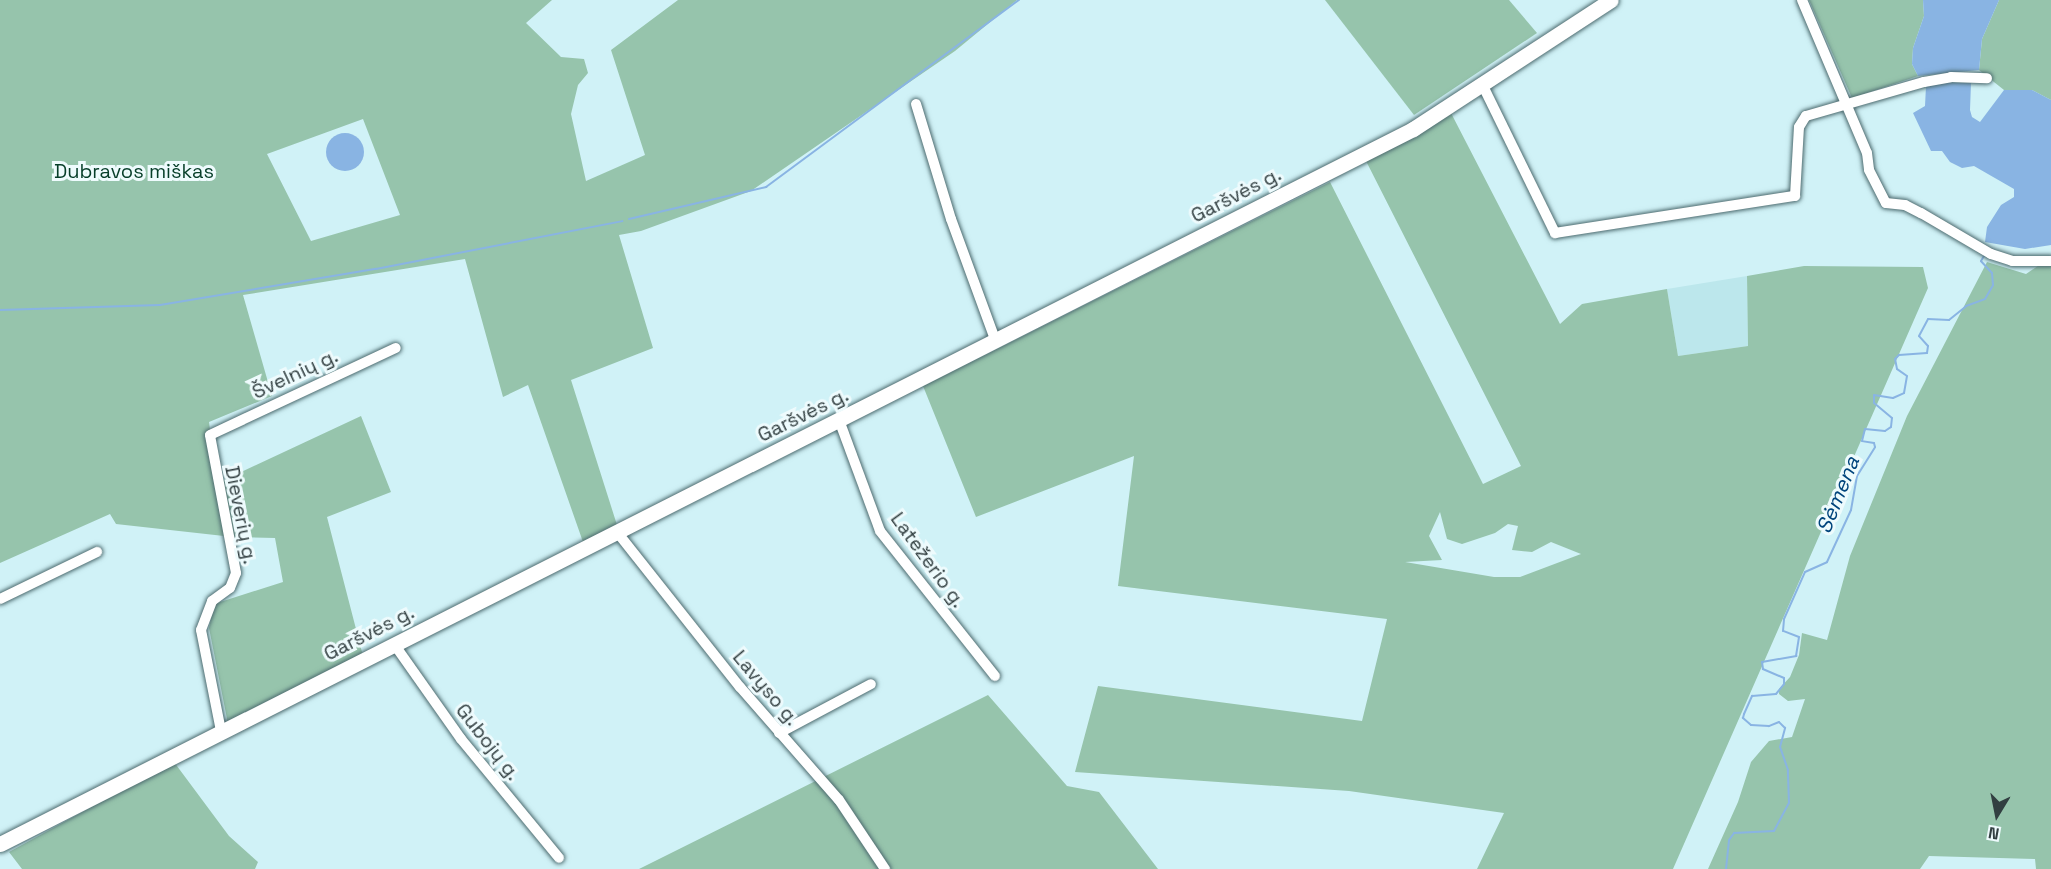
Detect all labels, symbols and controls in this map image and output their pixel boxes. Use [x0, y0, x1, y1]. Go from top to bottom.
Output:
park label: Dubravos miškas [54, 159, 214, 183]
street label: Garšvės g. [1187, 162, 1285, 228]
street label: Švelnių g. [248, 344, 342, 404]
street label: Garšvės g. [754, 383, 852, 447]
water label: Sėmena [1811, 453, 1865, 537]
street label: Dieverių g. [220, 464, 262, 566]
street label: Latežerio g. [885, 508, 971, 612]
street label: Garšvės g. [320, 600, 418, 666]
street label: Lavyso g. [728, 645, 804, 731]
street label: Gubojų g. [451, 699, 525, 785]
north arrow [1967, 785, 2027, 845]
text: N [1987, 822, 2001, 844]

